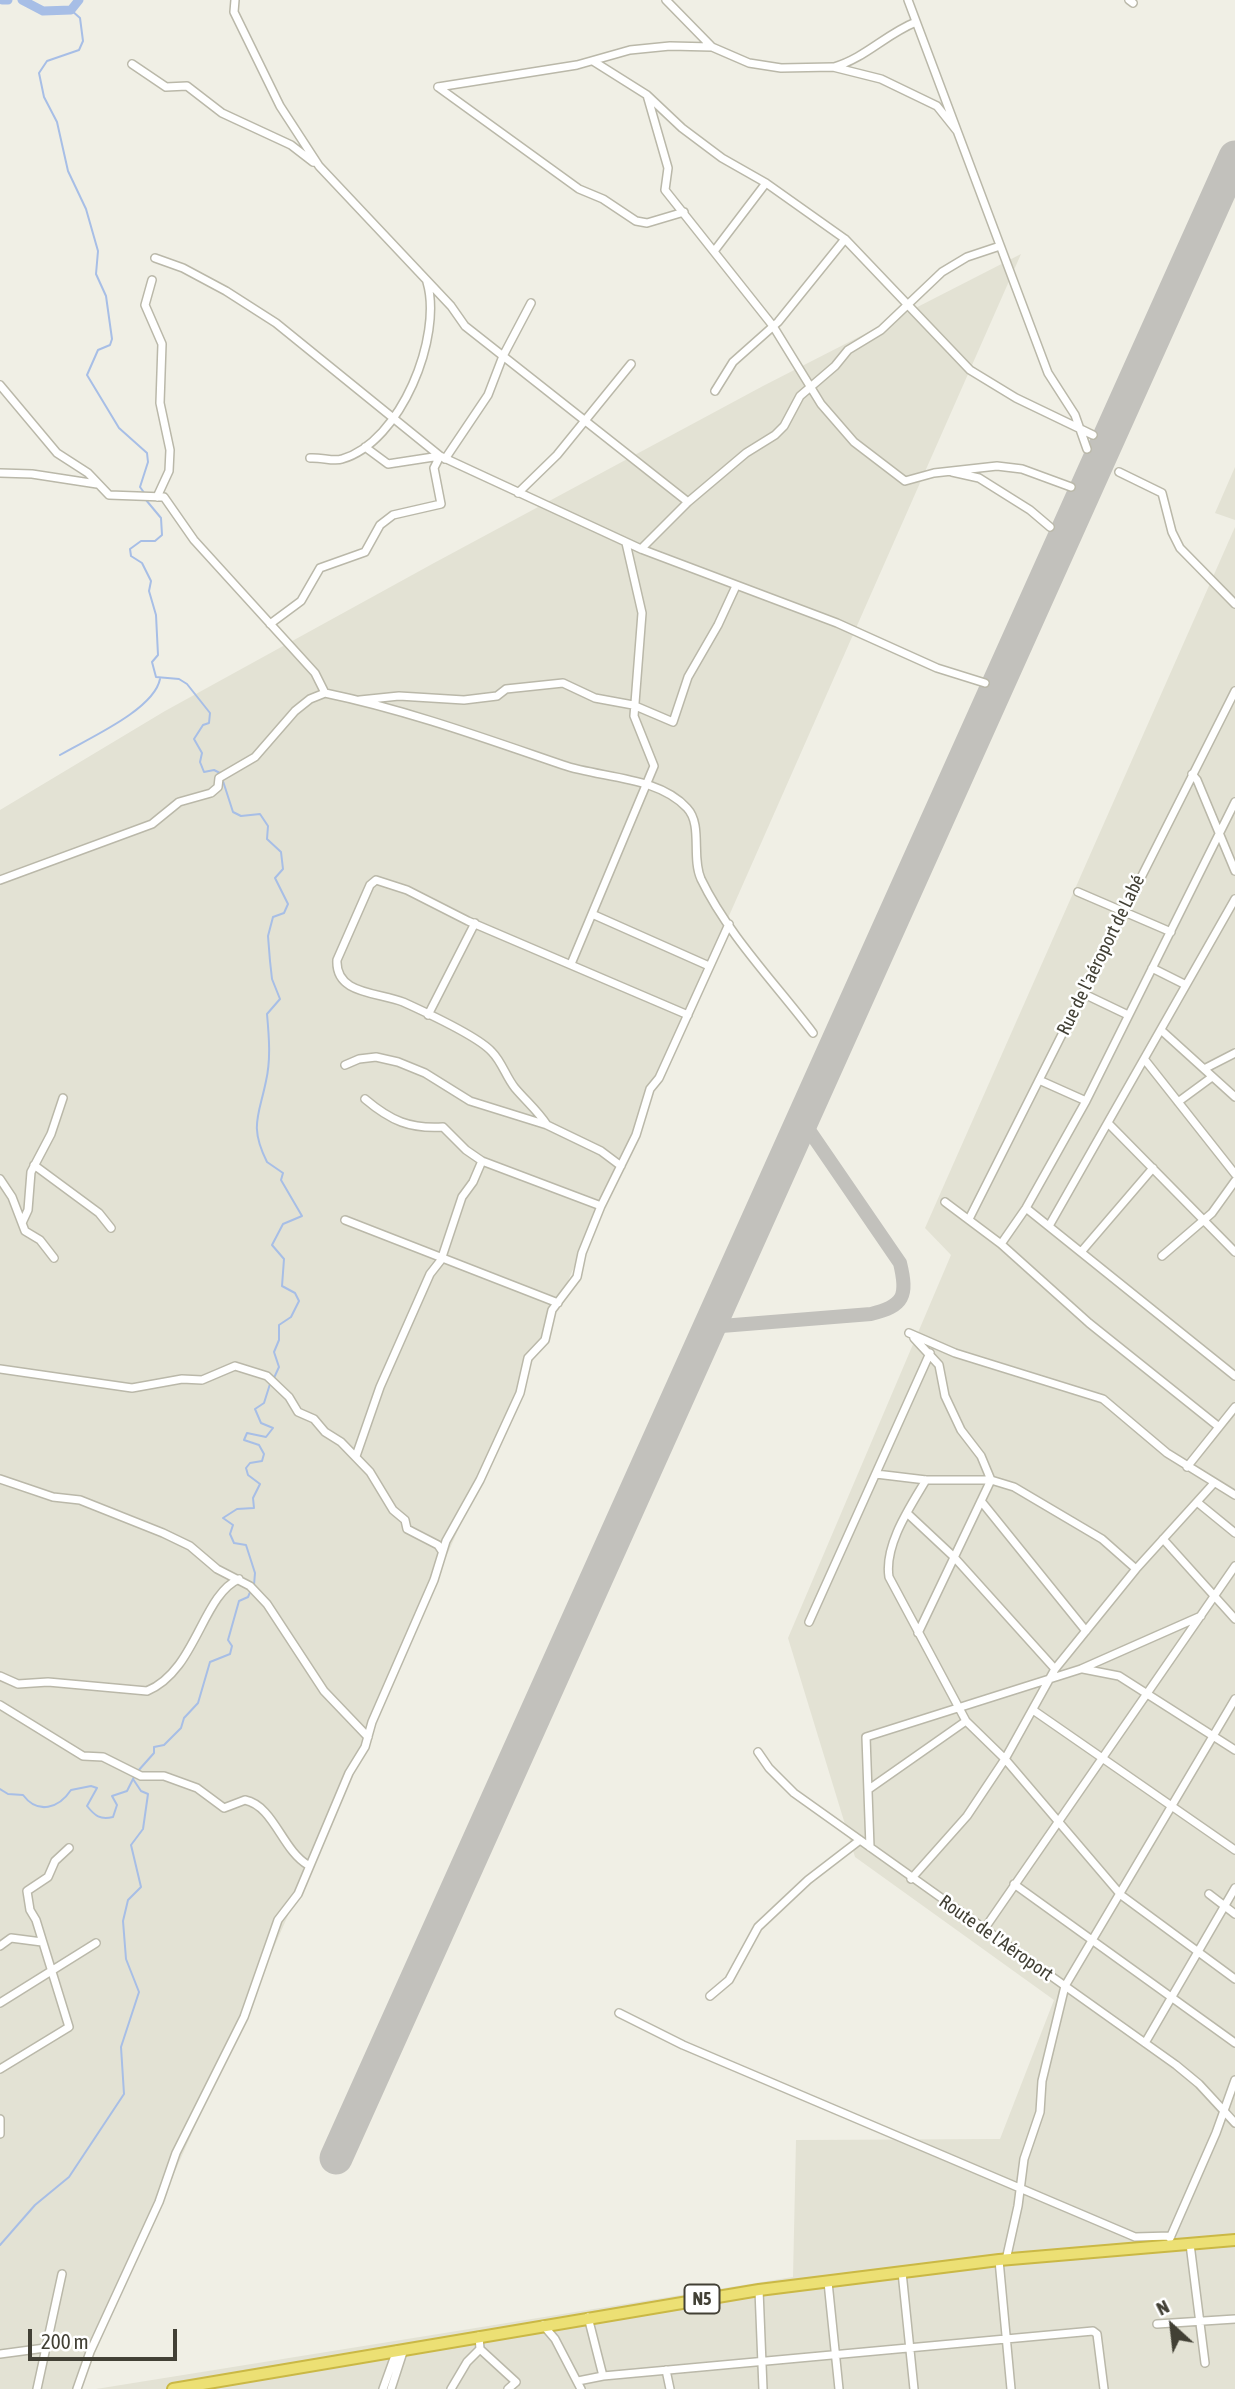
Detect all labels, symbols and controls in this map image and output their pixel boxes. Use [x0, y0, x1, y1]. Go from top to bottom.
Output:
street label: Rue de l'aéroport de Labé [1052, 871, 1150, 1039]
street label: Route de l'Aéroport [935, 1890, 1057, 1986]
road number: N5 [684, 2284, 720, 2314]
north arrow [1137, 2291, 1207, 2361]
text: N [1152, 2295, 1172, 2320]
scale bar [32, 2316, 180, 2360]
text: 200 m [41, 2329, 89, 2353]

